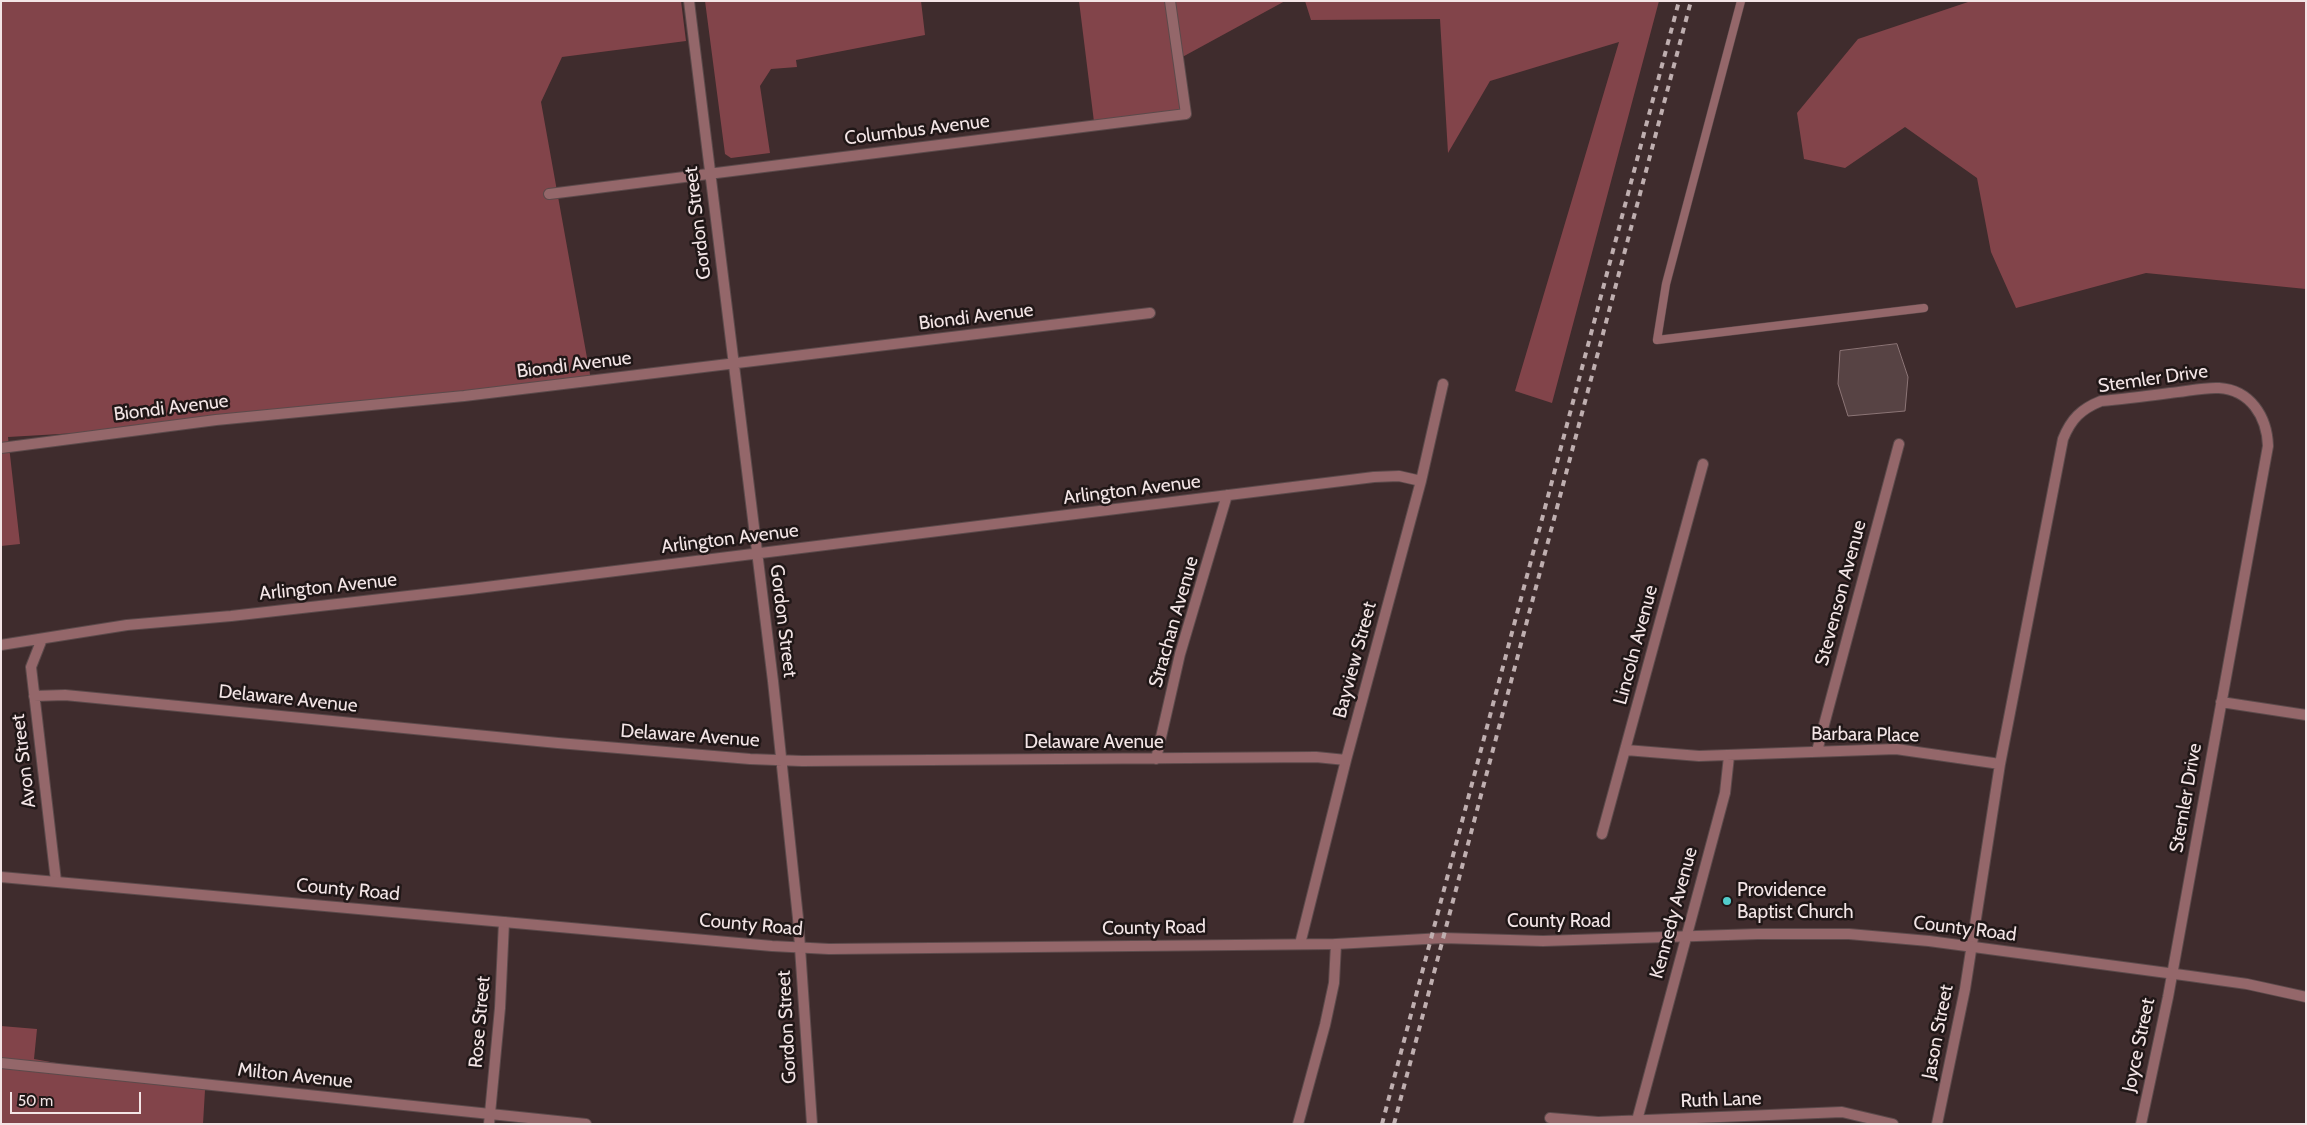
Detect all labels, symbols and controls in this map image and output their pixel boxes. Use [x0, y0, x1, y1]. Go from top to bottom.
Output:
street label: Columbus Avenue [843, 110, 991, 150]
street label: Gordon Street [680, 165, 716, 281]
street label: Biondi Avenue [917, 299, 1035, 335]
street label: Biondi Avenue [515, 347, 633, 383]
street label: Stemler Drive [2097, 360, 2209, 398]
street label: Biondi Avenue [112, 390, 230, 426]
street label: Arlington Avenue [1062, 470, 1202, 510]
street label: Stevenson Avenue [1811, 518, 1871, 668]
street label: Arlington Avenue [660, 519, 800, 559]
street label: Strachan Avenue [1144, 554, 1204, 690]
street label: Gordon Street [765, 563, 801, 679]
street label: Arlington Avenue [258, 568, 398, 606]
street label: Lincoln Avenue [1609, 583, 1663, 707]
street label: Bayview Street [1329, 599, 1381, 721]
street label: Delaware Avenue [217, 680, 359, 718]
street label: Avon Street [7, 713, 41, 809]
street label: Delaware Avenue [620, 720, 760, 752]
street label: Barbara Place [1811, 723, 1919, 747]
street label: Delaware Avenue [1024, 731, 1164, 753]
street label: Stemler Drive [2165, 742, 2207, 854]
street label: Kennedy Avenue [1645, 845, 1703, 981]
street label: County Road [295, 874, 401, 906]
place label: Providence Baptist Church [1737, 879, 1854, 923]
marker: Providence Baptist Church [1721, 895, 1733, 907]
street label: County Road [698, 909, 804, 941]
street label: County Road [1507, 910, 1611, 932]
street label: County Road [1912, 911, 2018, 947]
street label: County Road [1102, 916, 1206, 940]
street label: Gordon Street [773, 970, 801, 1084]
street label: Rose Street [465, 975, 495, 1069]
street label: Jason Street [1918, 983, 1958, 1081]
street label: Joyce Street [2118, 996, 2160, 1094]
street label: Milton Avenue [236, 1059, 354, 1093]
scale bar [12, 1082, 144, 1114]
street label: Ruth Lane [1680, 1087, 1762, 1113]
text: 50 m [18, 1092, 53, 1110]

